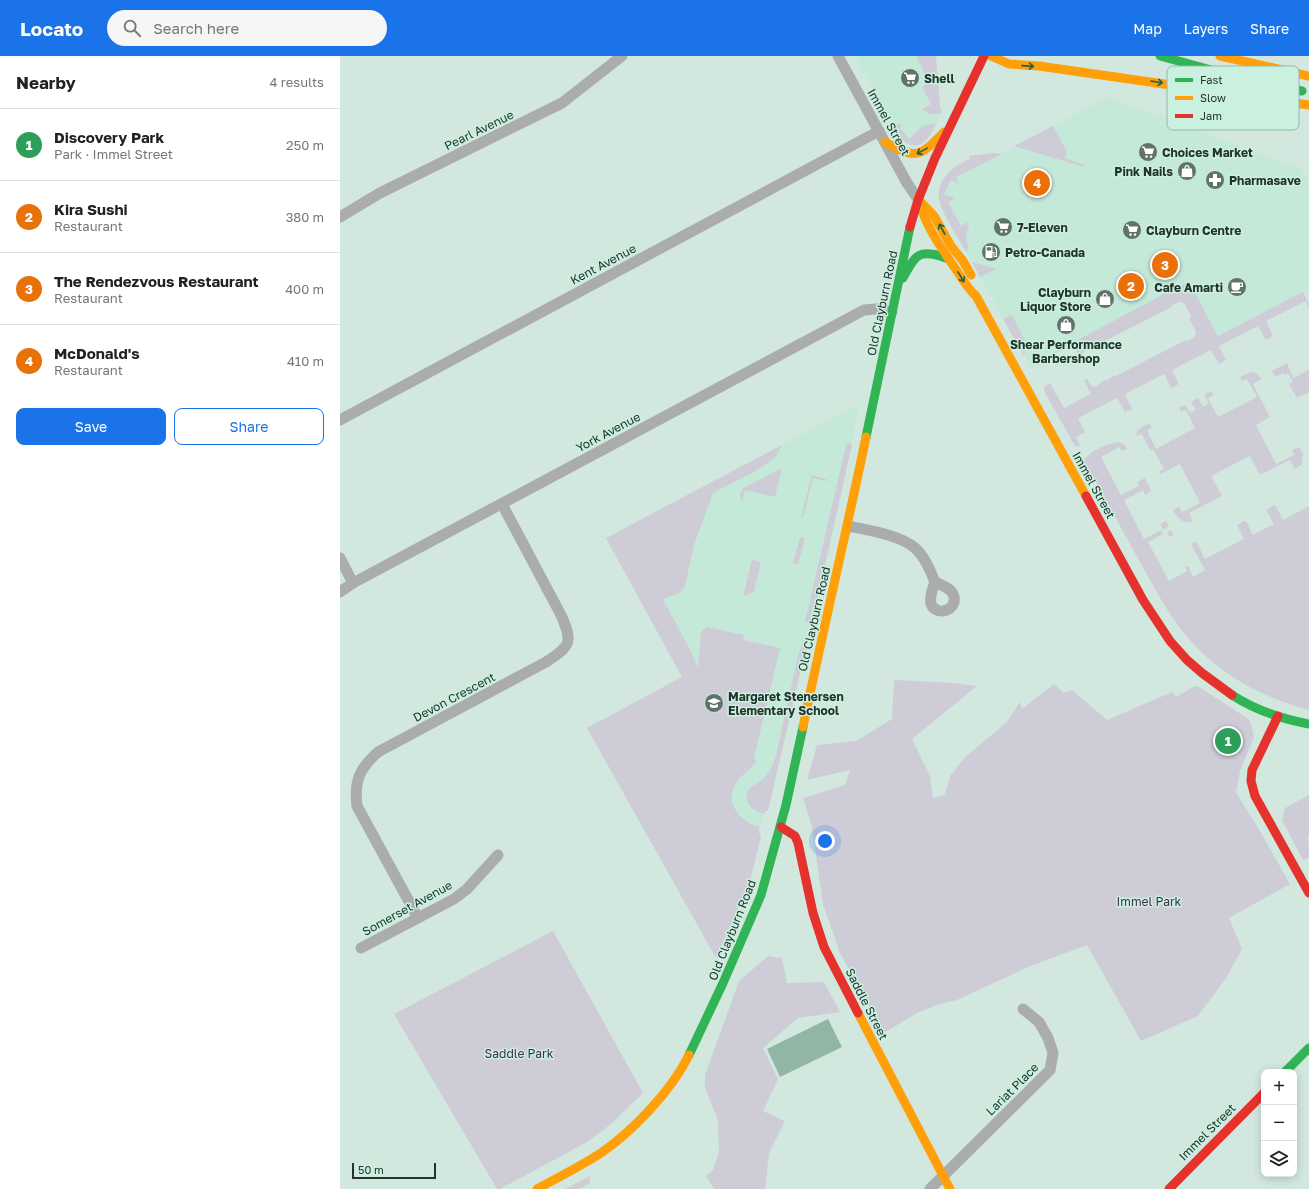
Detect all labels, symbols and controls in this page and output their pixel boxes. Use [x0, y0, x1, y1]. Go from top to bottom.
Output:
search box [107, 10, 387, 46]
text: Locato [20, 17, 83, 40]
icon: search [121, 17, 143, 39]
text: Search here [153, 19, 239, 37]
text: Map [1133, 20, 1162, 37]
text: Layers [1184, 20, 1228, 37]
text: Share [1250, 20, 1289, 37]
one-way arrow [1021, 62, 1034, 69]
legend [1167, 66, 1299, 130]
supermarket icon: Shell [899, 67, 921, 89]
place label: Shell [924, 71, 954, 86]
text: Nearby [16, 72, 76, 93]
text: Fast [1200, 73, 1223, 86]
text: 4 results [270, 74, 324, 90]
one-way arrow [1150, 79, 1163, 86]
street label: Immel Street [864, 86, 914, 158]
text: Slow [1200, 91, 1226, 104]
street label: Pearl Avenue [442, 107, 516, 153]
text: Jam [1200, 109, 1222, 122]
text: Discovery Park [54, 128, 164, 146]
text: 1 [26, 137, 32, 153]
text: 250 m [286, 137, 324, 153]
supermarket icon: Choices Market [1137, 141, 1159, 163]
place label: Choices Market [1162, 145, 1253, 160]
text: Park · Immel Street [54, 146, 173, 162]
one-way arrow [916, 148, 928, 156]
shop icon: Pink Nails [1176, 160, 1198, 182]
place label: Pink Nails [1114, 164, 1173, 179]
pin: 4 [1024, 168, 1050, 198]
pharmacy icon: Pharmasave [1204, 169, 1226, 191]
place label: Pharmasave [1229, 173, 1301, 188]
text: Kira Sushi [54, 200, 128, 218]
text: 2 [25, 209, 33, 225]
text: 380 m [286, 209, 324, 225]
supermarket icon: 7-Eleven [992, 216, 1014, 238]
text: Restaurant [54, 218, 123, 234]
supermarket icon: Clayburn Centre [1121, 219, 1143, 241]
place label: 7-Eleven [1017, 220, 1068, 235]
one-way arrow [937, 223, 945, 235]
place label: Clayburn Centre [1146, 223, 1241, 238]
street label: Kent Avenue [568, 240, 639, 288]
fuel station icon: Petro-Canada [980, 241, 1002, 263]
place label: Petro-Canada [1005, 245, 1085, 260]
street label: Old Clayburn Road [864, 249, 900, 357]
pin: 3 [1152, 250, 1178, 280]
one-way arrow [957, 271, 965, 283]
pin: 2 [1118, 271, 1144, 301]
text: The Rendezvous Restaurant [54, 272, 258, 290]
cafe icon: Cafe Amarti [1226, 276, 1248, 298]
place label: Cafe Amarti [1154, 280, 1223, 295]
text: 3 [25, 281, 33, 297]
text: 400 m [285, 281, 324, 297]
place label: Clayburn Liquor Store [1020, 285, 1091, 314]
shop icon: Clayburn Liquor Store [1094, 288, 1116, 310]
text: Restaurant [54, 290, 123, 306]
shop icon: Shear Performance Barbershop [1055, 314, 1077, 336]
place label: Shear Performance Barbershop [1010, 337, 1122, 366]
text: McDonald's [54, 344, 140, 362]
text: 4 [25, 353, 33, 369]
text: 410 m [287, 353, 324, 369]
text: Restaurant [54, 362, 123, 378]
button: Save [16, 408, 166, 445]
button: Share [174, 408, 324, 445]
street label: York Avenue [573, 409, 643, 455]
street label: Immel Street [1069, 449, 1119, 521]
street label: Old Clayburn Road [795, 565, 833, 673]
street label: Devon Crescent [410, 669, 498, 725]
place label: Margaret Stenersen Elementary School [728, 689, 844, 718]
school or university icon: Margaret Stenersen Elementary School [703, 692, 725, 714]
pin: 1 [1215, 726, 1241, 756]
your location [815, 831, 835, 851]
street label: Somerset Avenue [359, 877, 455, 939]
street label: Old Clayburn Road [705, 877, 759, 983]
park label: Immel Park [1117, 894, 1182, 909]
street label: Saddle Street [843, 966, 892, 1043]
park label: Saddle Park [485, 1046, 554, 1061]
street label: Lariat Place [983, 1060, 1041, 1118]
map controls [1261, 1069, 1297, 1177]
button: + [1261, 1069, 1297, 1105]
street label: Immel Street [1175, 1100, 1239, 1164]
button: − [1261, 1105, 1297, 1141]
button: layers [1261, 1141, 1297, 1177]
scale bar [352, 1161, 436, 1180]
text: 50 m [358, 1163, 384, 1176]

